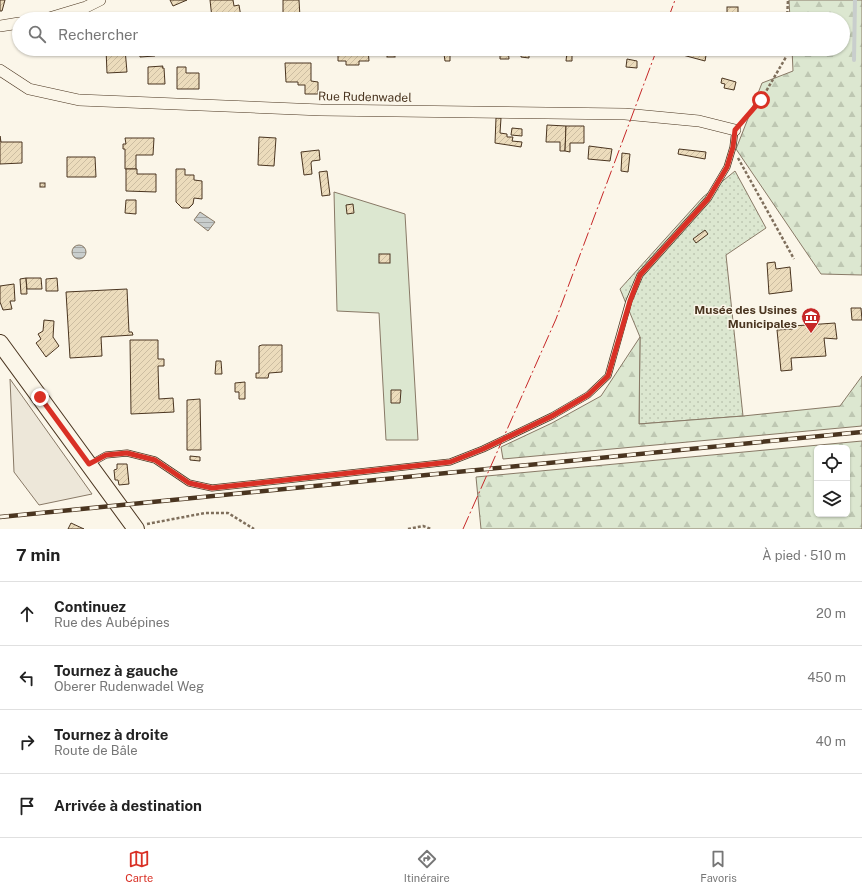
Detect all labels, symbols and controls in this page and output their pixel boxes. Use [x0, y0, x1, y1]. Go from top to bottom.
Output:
search box [12, 12, 850, 56]
icon: search [26, 23, 48, 45]
text: Rechercher [58, 26, 138, 43]
street label: Rue Rudenwadel [318, 89, 412, 105]
route start [752, 91, 770, 109]
place label: Musée des Usines Municipales [694, 303, 797, 331]
museum icon: Musée des Usines Municipales [800, 306, 822, 334]
route end [31, 388, 49, 406]
map controls [814, 445, 850, 517]
button: locate [814, 445, 850, 481]
button: layers [814, 481, 850, 517]
text: 7 min [16, 545, 60, 565]
text: À pied · 510 m [762, 548, 846, 563]
text: Continuez [54, 598, 126, 615]
icon: ahead [16, 603, 38, 625]
text: 20 m [816, 606, 846, 621]
text: Rue des Aubépines [54, 615, 170, 630]
text: Tournez à gauche [54, 662, 178, 679]
icon: left [16, 667, 38, 689]
text: 450 m [807, 670, 846, 685]
text: Oberer Rudenwadel Weg [54, 679, 204, 694]
text: Tournez à droite [54, 726, 168, 743]
icon: right [16, 731, 38, 753]
text: 40 m [815, 734, 846, 749]
text: Route de Bâle [54, 743, 138, 758]
icon: arrive [16, 795, 38, 817]
text: Arrivée à destination [54, 797, 202, 814]
tab: Carte [125, 848, 153, 884]
tab: Itinéraire [404, 848, 450, 884]
tab: Favoris [700, 848, 737, 884]

